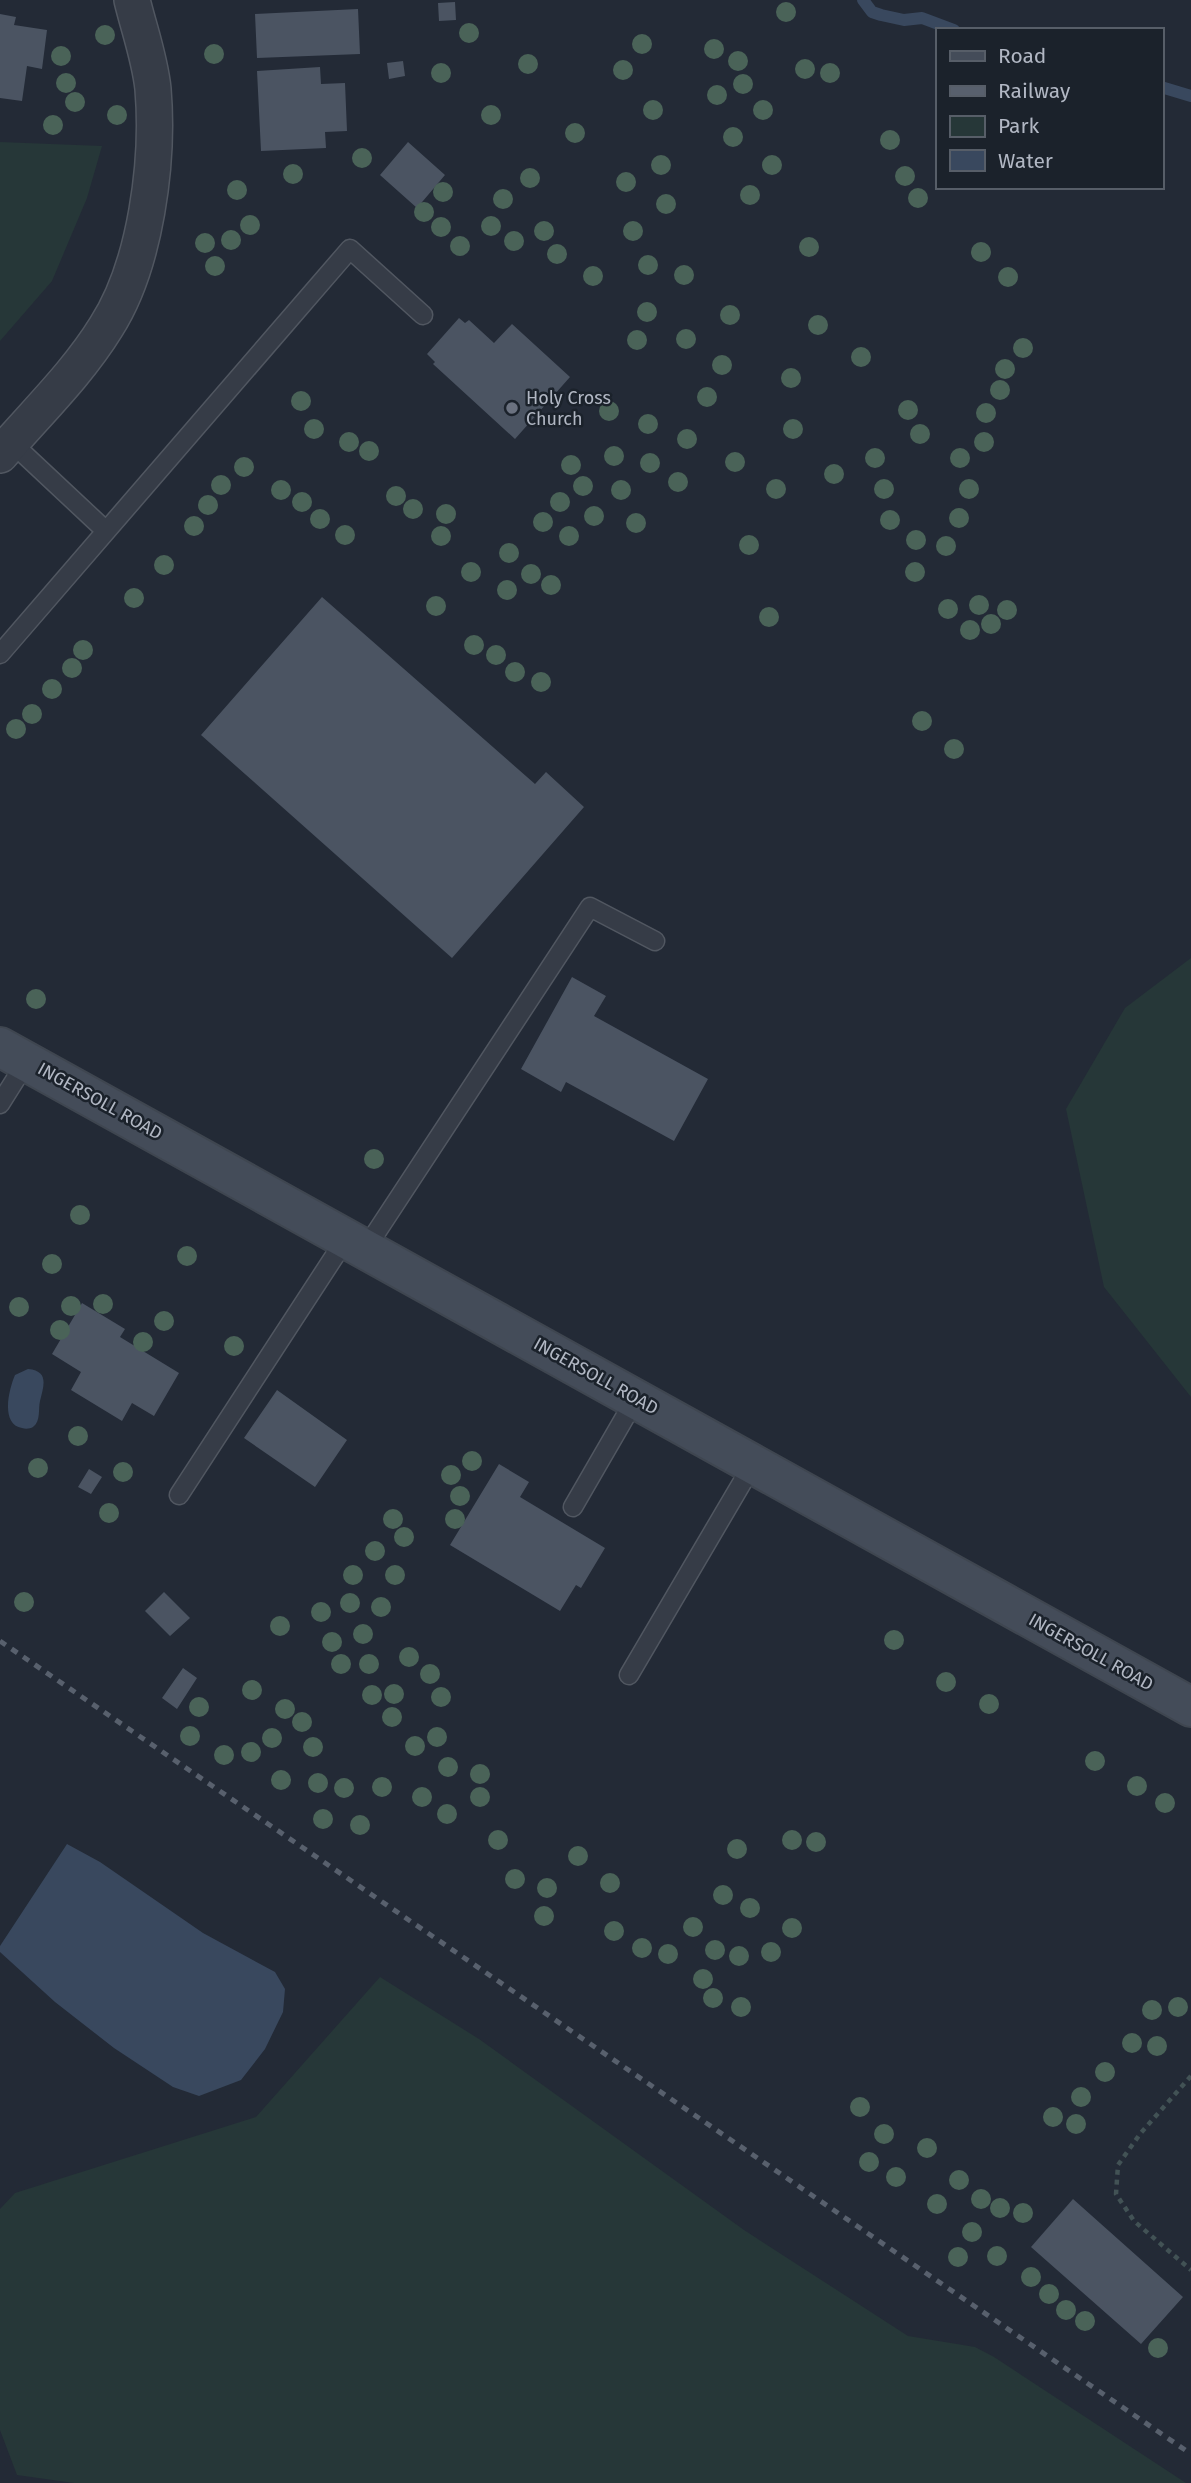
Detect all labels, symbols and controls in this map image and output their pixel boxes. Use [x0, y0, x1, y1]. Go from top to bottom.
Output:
legend [936, 28, 1163, 189]
text: Road [998, 43, 1046, 69]
text: Railway [998, 78, 1071, 104]
text: Park [998, 113, 1040, 139]
text: Water [998, 148, 1053, 174]
place label: Holy Cross Church [526, 387, 611, 430]
marker: Holy Cross Church [504, 400, 520, 416]
street label: INGERSOLL ROAD [34, 1058, 166, 1144]
street label: INGERSOLL ROAD [530, 1333, 662, 1419]
street label: INGERSOLL ROAD [1025, 1609, 1157, 1695]

